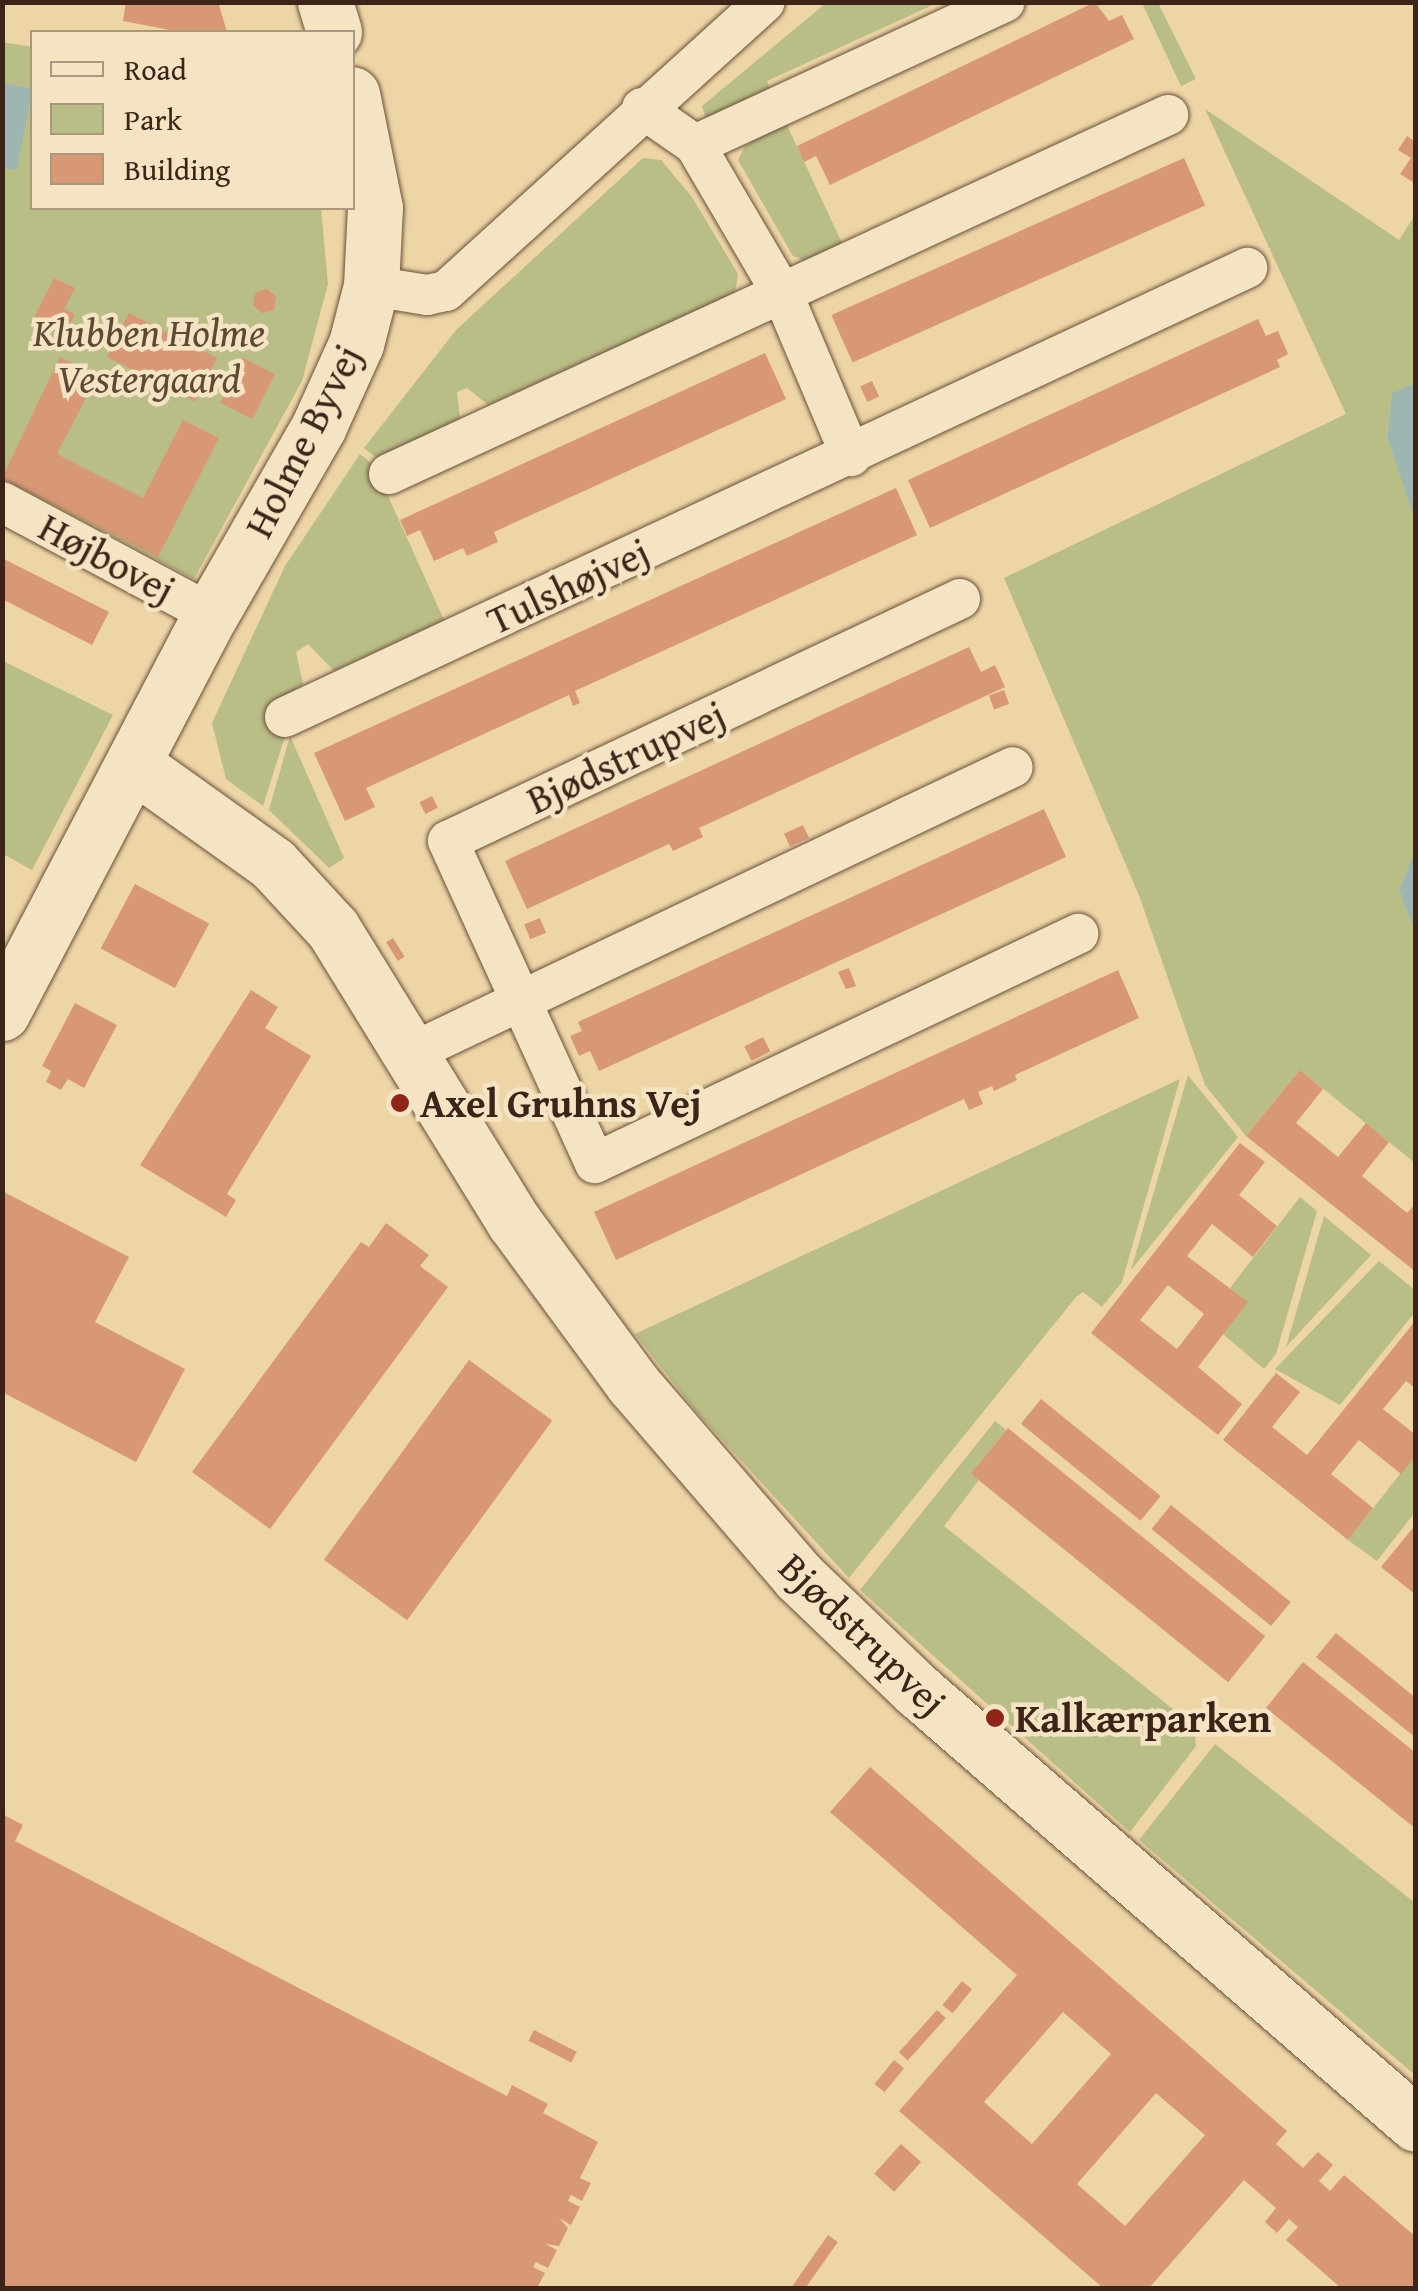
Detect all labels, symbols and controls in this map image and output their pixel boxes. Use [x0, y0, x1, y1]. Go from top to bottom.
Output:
legend [30, 30, 355, 210]
text: Road [124, 47, 187, 91]
text: Park [124, 97, 182, 141]
text: Building [124, 147, 230, 191]
park label: Klubben Holme Vestergaard [33, 308, 265, 402]
street label: Holme Byvej [234, 337, 372, 545]
street label: Højbovej [31, 502, 183, 614]
street label: Tulshøjvej [479, 528, 657, 644]
street label: Bjødstrupvej [519, 690, 733, 824]
place label: Axel Gruhns Vej [420, 1079, 702, 1127]
marker: Axel Gruhns Vej [389, 1092, 411, 1114]
street label: Bjødstrupvej [770, 1543, 956, 1725]
place label: Kalkærparken [1015, 1694, 1271, 1742]
marker: Kalkærparken [984, 1707, 1006, 1729]

